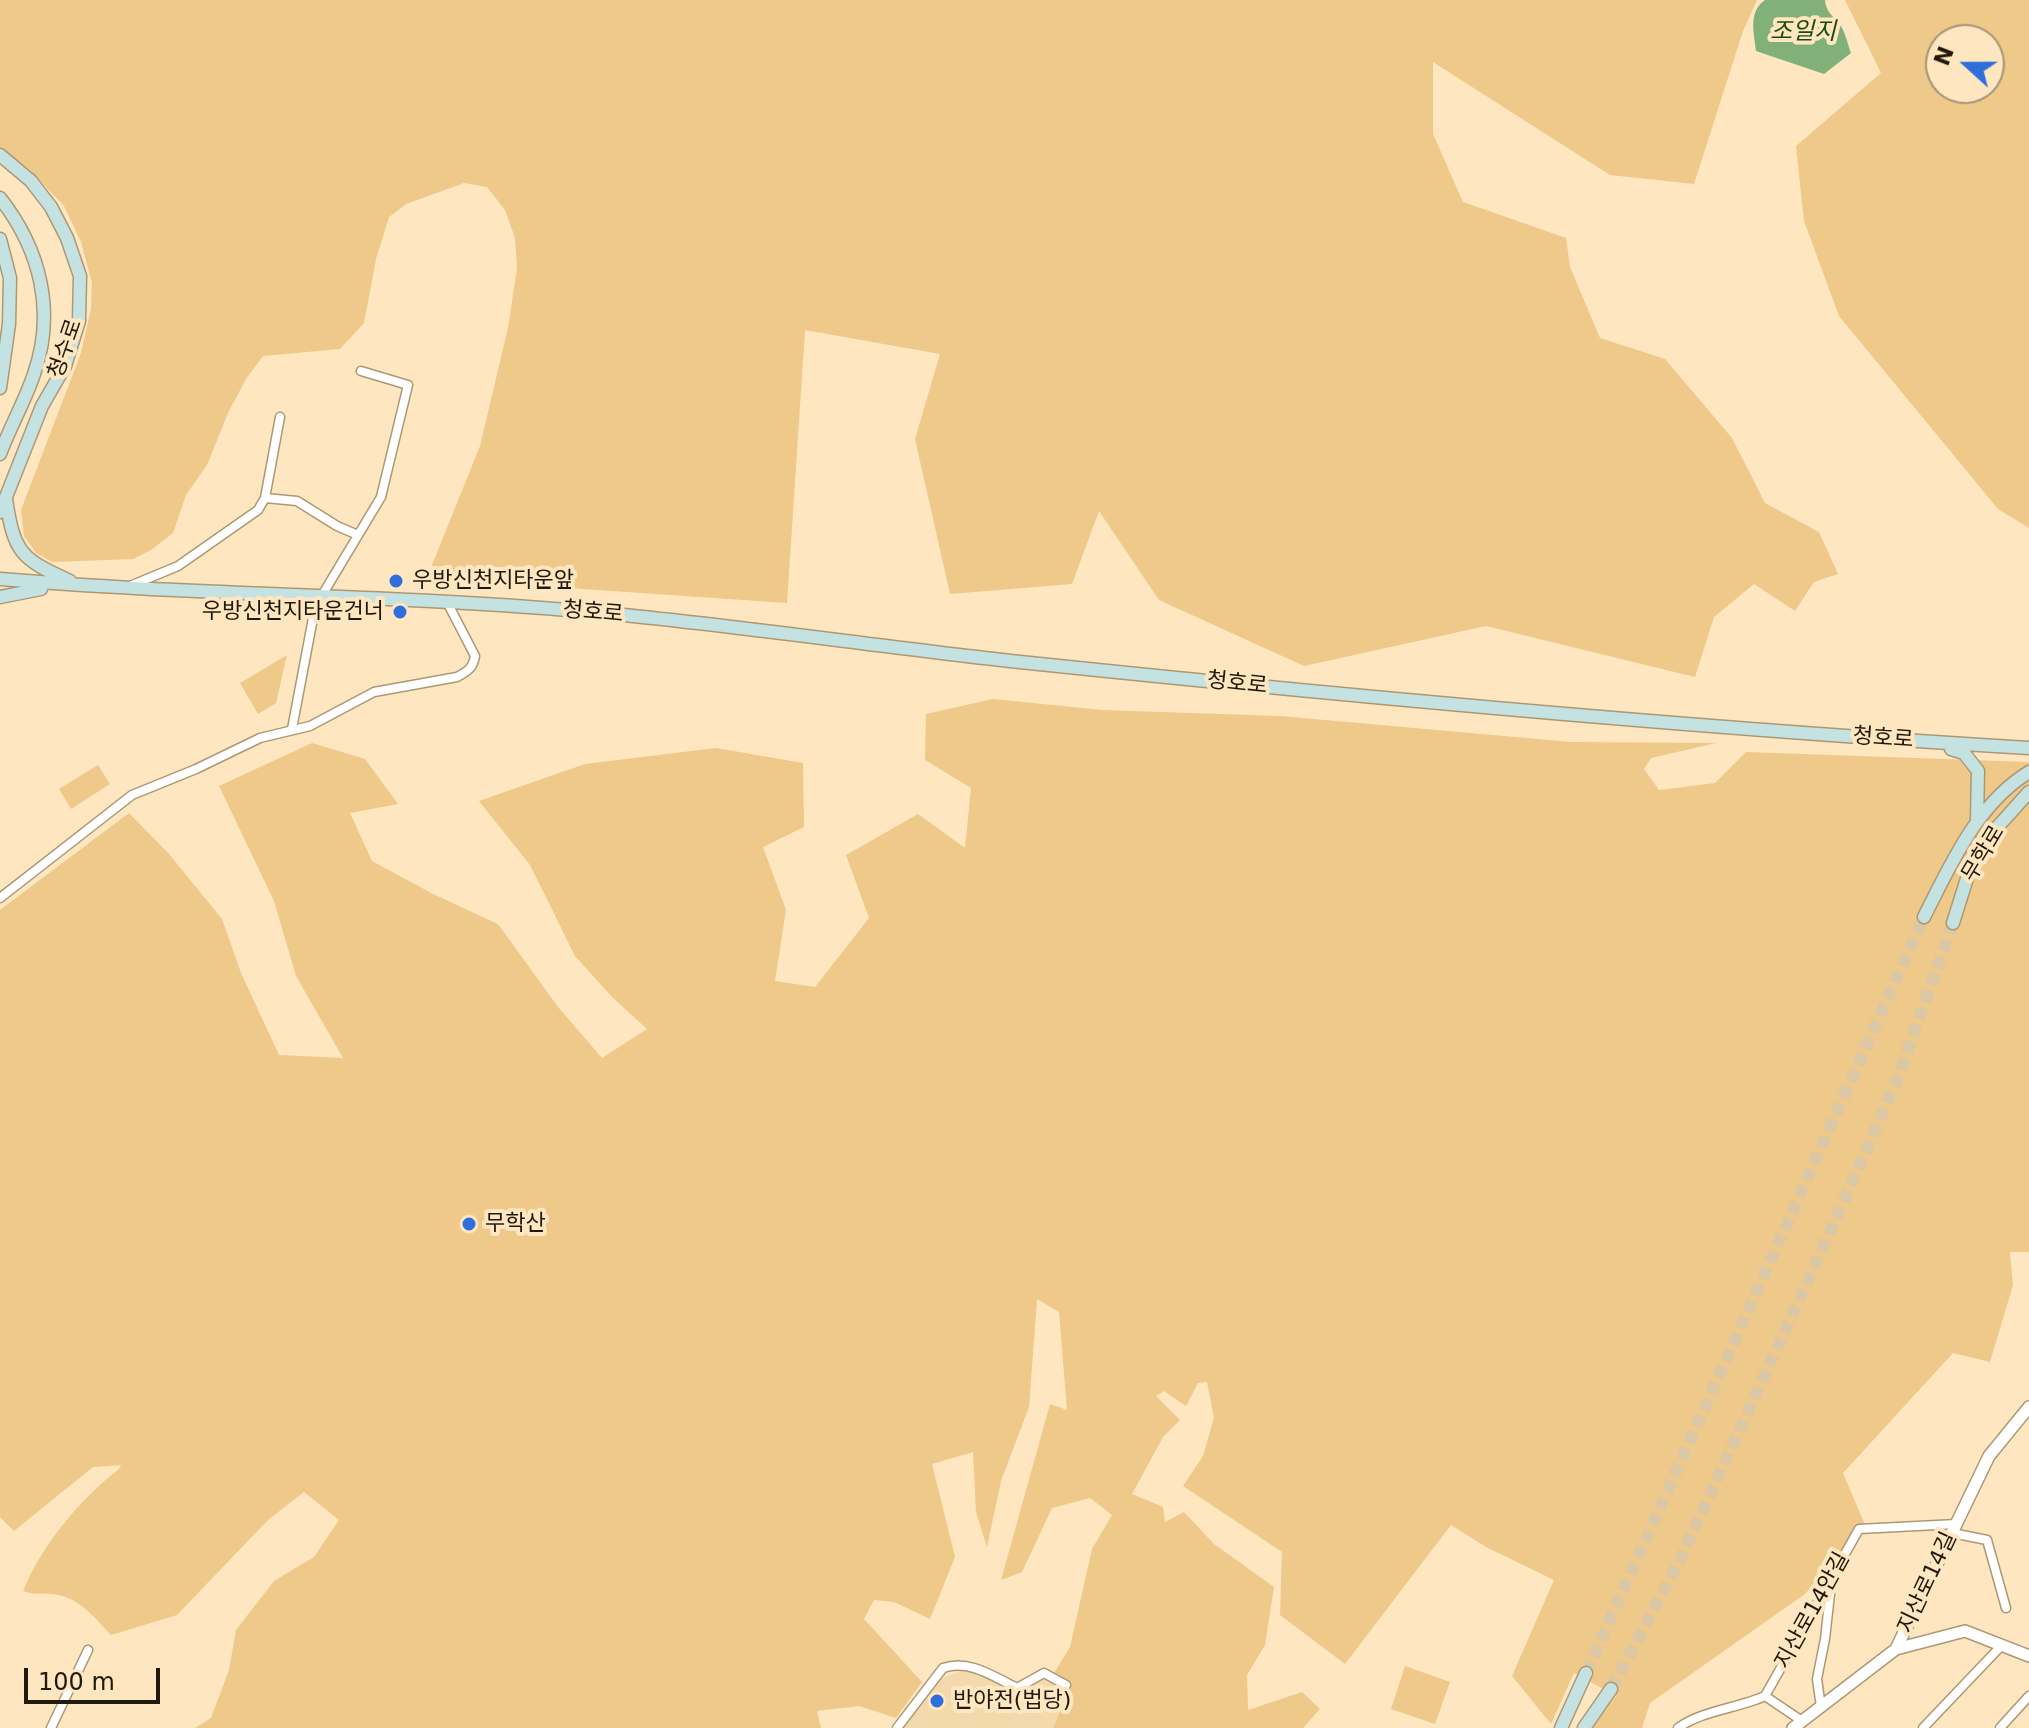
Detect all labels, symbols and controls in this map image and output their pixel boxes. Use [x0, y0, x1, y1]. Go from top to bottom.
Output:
water label: 조일지 [1770, 19, 1836, 47]
north arrow [1925, 24, 2005, 104]
text: N [1929, 43, 1959, 69]
street label: 청수로 [44, 316, 88, 382]
place label: 우방신천지타운앞 [412, 568, 574, 594]
marker: 우방신천지타운앞 [387, 572, 405, 590]
street label: 청호로 [562, 597, 624, 629]
place label: 우방신천지타운건너 [202, 599, 384, 625]
marker: 우방신천지타운건너 [391, 603, 409, 621]
street label: 청호로 [1205, 668, 1269, 700]
street label: 청호로 [1852, 724, 1914, 754]
street label: 무학로 [1957, 821, 2011, 887]
place label: 무학산 [485, 1211, 546, 1237]
marker: 무학산 [460, 1215, 478, 1233]
street label: 지산로14길 [1893, 1528, 1963, 1638]
street label: 지산로14안길 [1770, 1548, 1856, 1674]
scale bar [28, 1652, 164, 1702]
text: 100 m [38, 1668, 115, 1696]
place label: 반야전(법당) [953, 1688, 1071, 1714]
marker: 반야전(법당) [928, 1692, 946, 1710]

